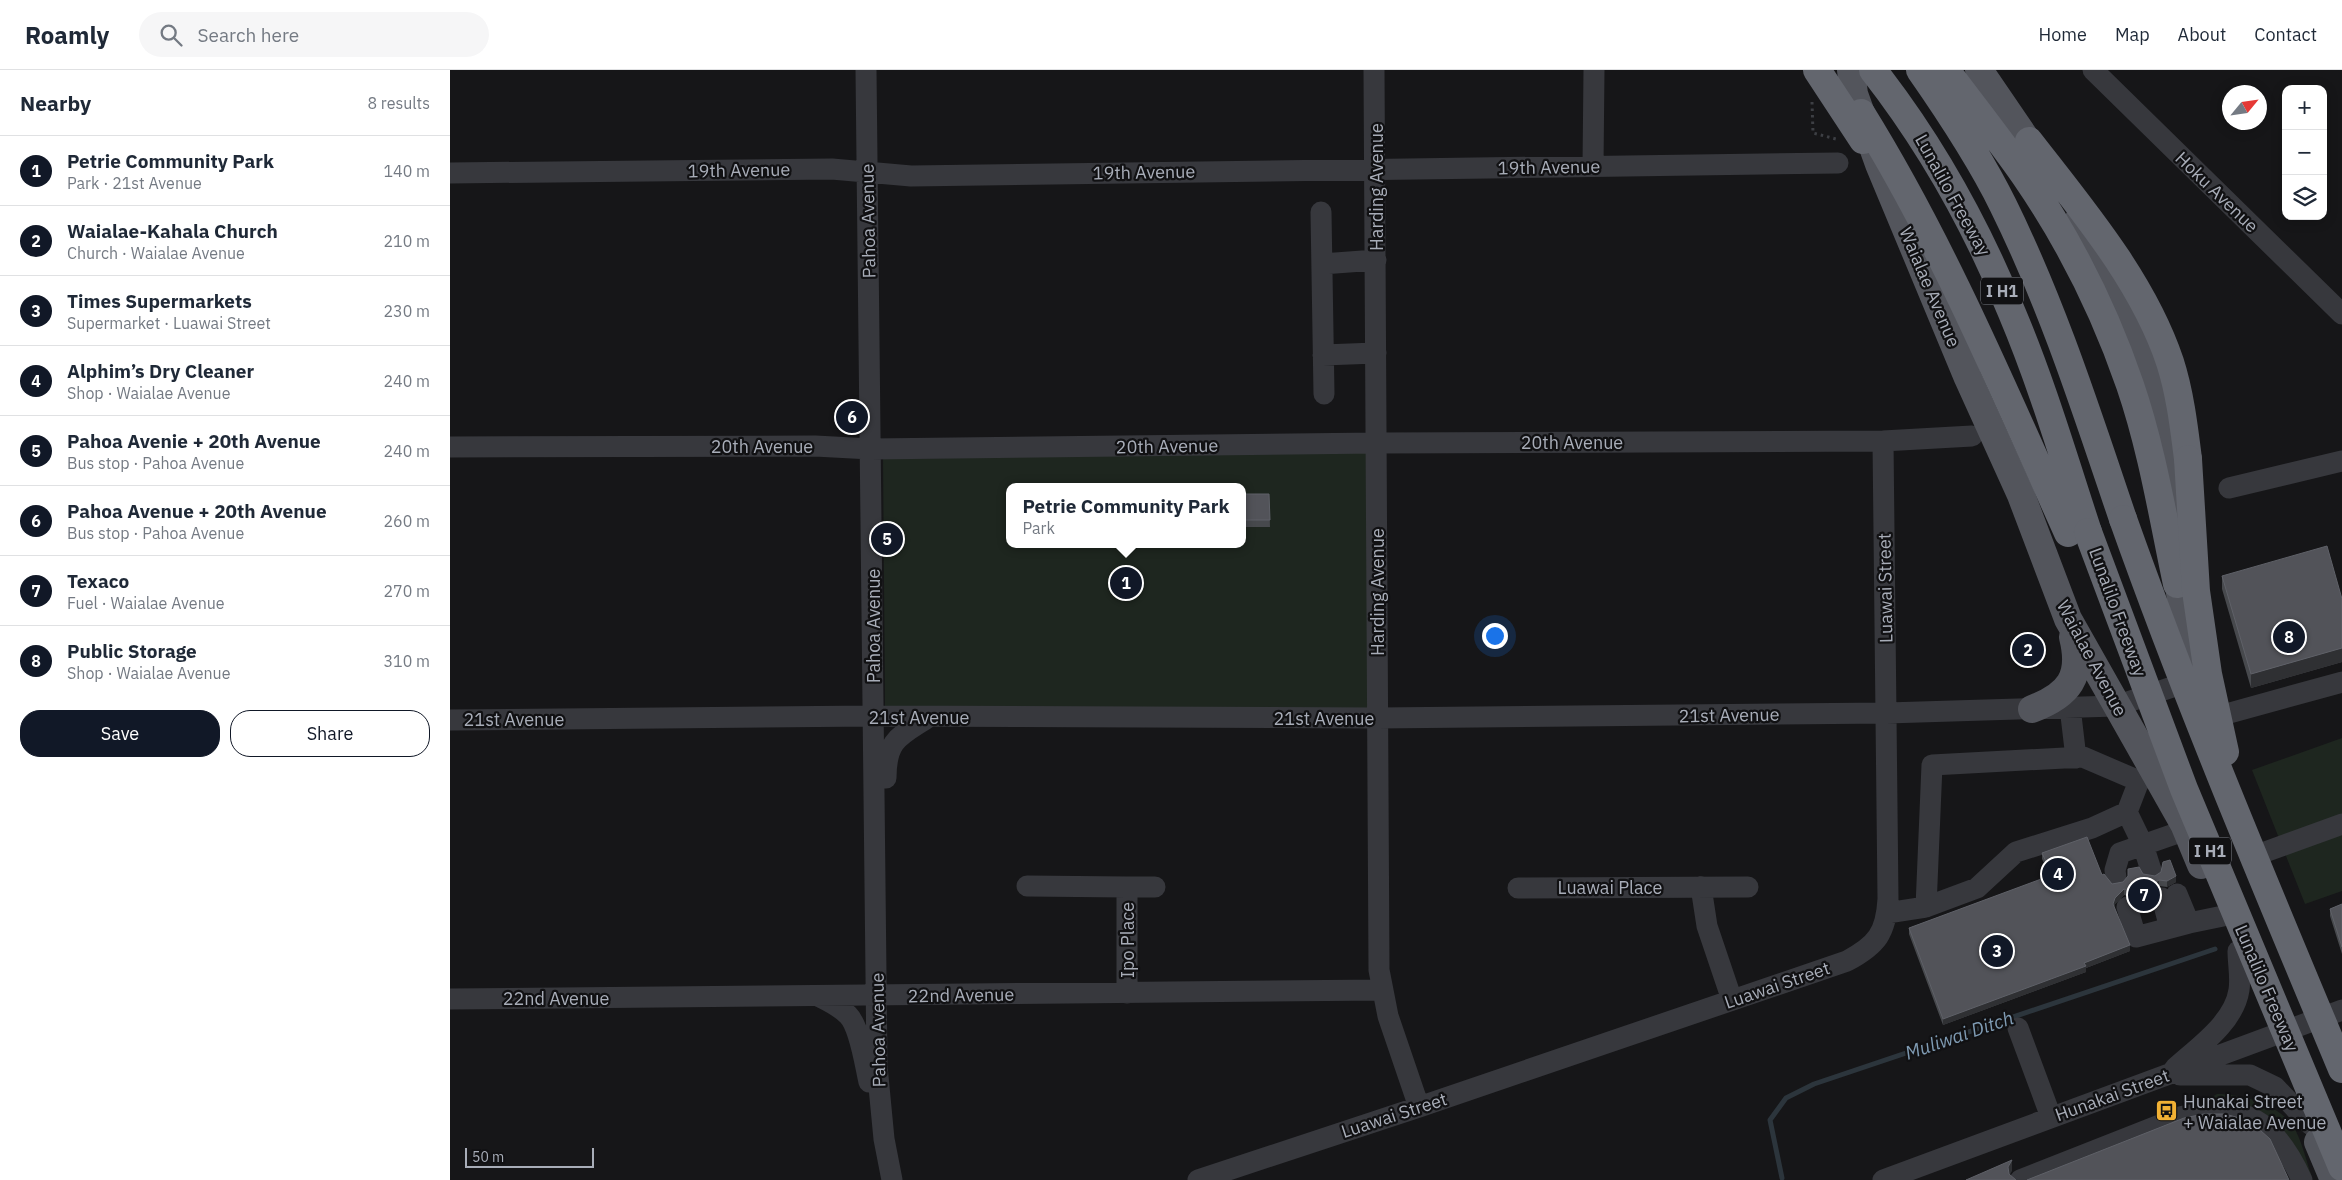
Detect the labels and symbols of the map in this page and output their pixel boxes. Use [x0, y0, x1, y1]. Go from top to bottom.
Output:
north arrow [2222, 85, 2267, 130]
street label: Harding Avenue [1365, 123, 1388, 251]
street label: Lunalilo Freeway [1910, 130, 1996, 260]
street label: Hoku Avenue [2171, 147, 2263, 237]
street label: 19th Avenue [1498, 155, 1601, 179]
street label: 19th Avenue [688, 158, 791, 182]
street label: 19th Avenue [1093, 160, 1196, 184]
street label: Pahoa Avenue [855, 163, 880, 278]
street label: Waialae Avenue [1894, 223, 1966, 351]
road number: I H1 [1981, 278, 2023, 305]
pin: 6 [836, 398, 868, 436]
street label: 20th Avenue [1521, 431, 1623, 454]
street label: 20th Avenue [1116, 434, 1219, 458]
street label: 20th Avenue [711, 435, 813, 458]
pin: 5 [871, 520, 903, 558]
street label: Harding Avenue [1366, 528, 1389, 656]
street label: Luawai Street [1873, 533, 1897, 643]
street label: Lunalilo Freeway [2084, 544, 2152, 680]
pin: 1 [1110, 564, 1142, 602]
street label: Pahoa Avenue [862, 569, 885, 683]
street label: Waialae Avenue [2052, 596, 2132, 720]
pin: 8 [2273, 618, 2305, 656]
your location [1482, 623, 1508, 649]
pin: 2 [2012, 631, 2044, 669]
street label: 21st Avenue [1678, 703, 1780, 727]
street label: 21st Avenue [869, 706, 970, 729]
street label: 21st Avenue [1274, 707, 1375, 730]
street label: 21st Avenue [464, 708, 565, 731]
road number: I H1 [2189, 838, 2231, 864]
pin: 4 [2042, 855, 2074, 893]
street label: Luawai Place [1558, 876, 1663, 899]
pin: 7 [2128, 876, 2160, 914]
street label: Ipo Place [1116, 902, 1139, 978]
street label: Lunalilo Freeway [2230, 921, 2304, 1055]
pin: 3 [1981, 932, 2013, 970]
street label: Luawai Street [1721, 956, 1833, 1014]
street label: Pahoa Avenue [865, 972, 890, 1087]
street label: 22nd Avenue [907, 983, 1015, 1007]
street label: 22nd Avenue [503, 987, 609, 1010]
water label: Muliwai Ditch [1902, 1005, 2016, 1065]
street label: Hunakai Street [2052, 1064, 2172, 1126]
street label: Luawai Street [1338, 1087, 1450, 1143]
place label: Hunakai Street + Waialae Avenue [2183, 1090, 2326, 1134]
bus stop icon: Hunakai Street + Waialae Avenue [2155, 1099, 2179, 1123]
scale bar [465, 1145, 594, 1168]

